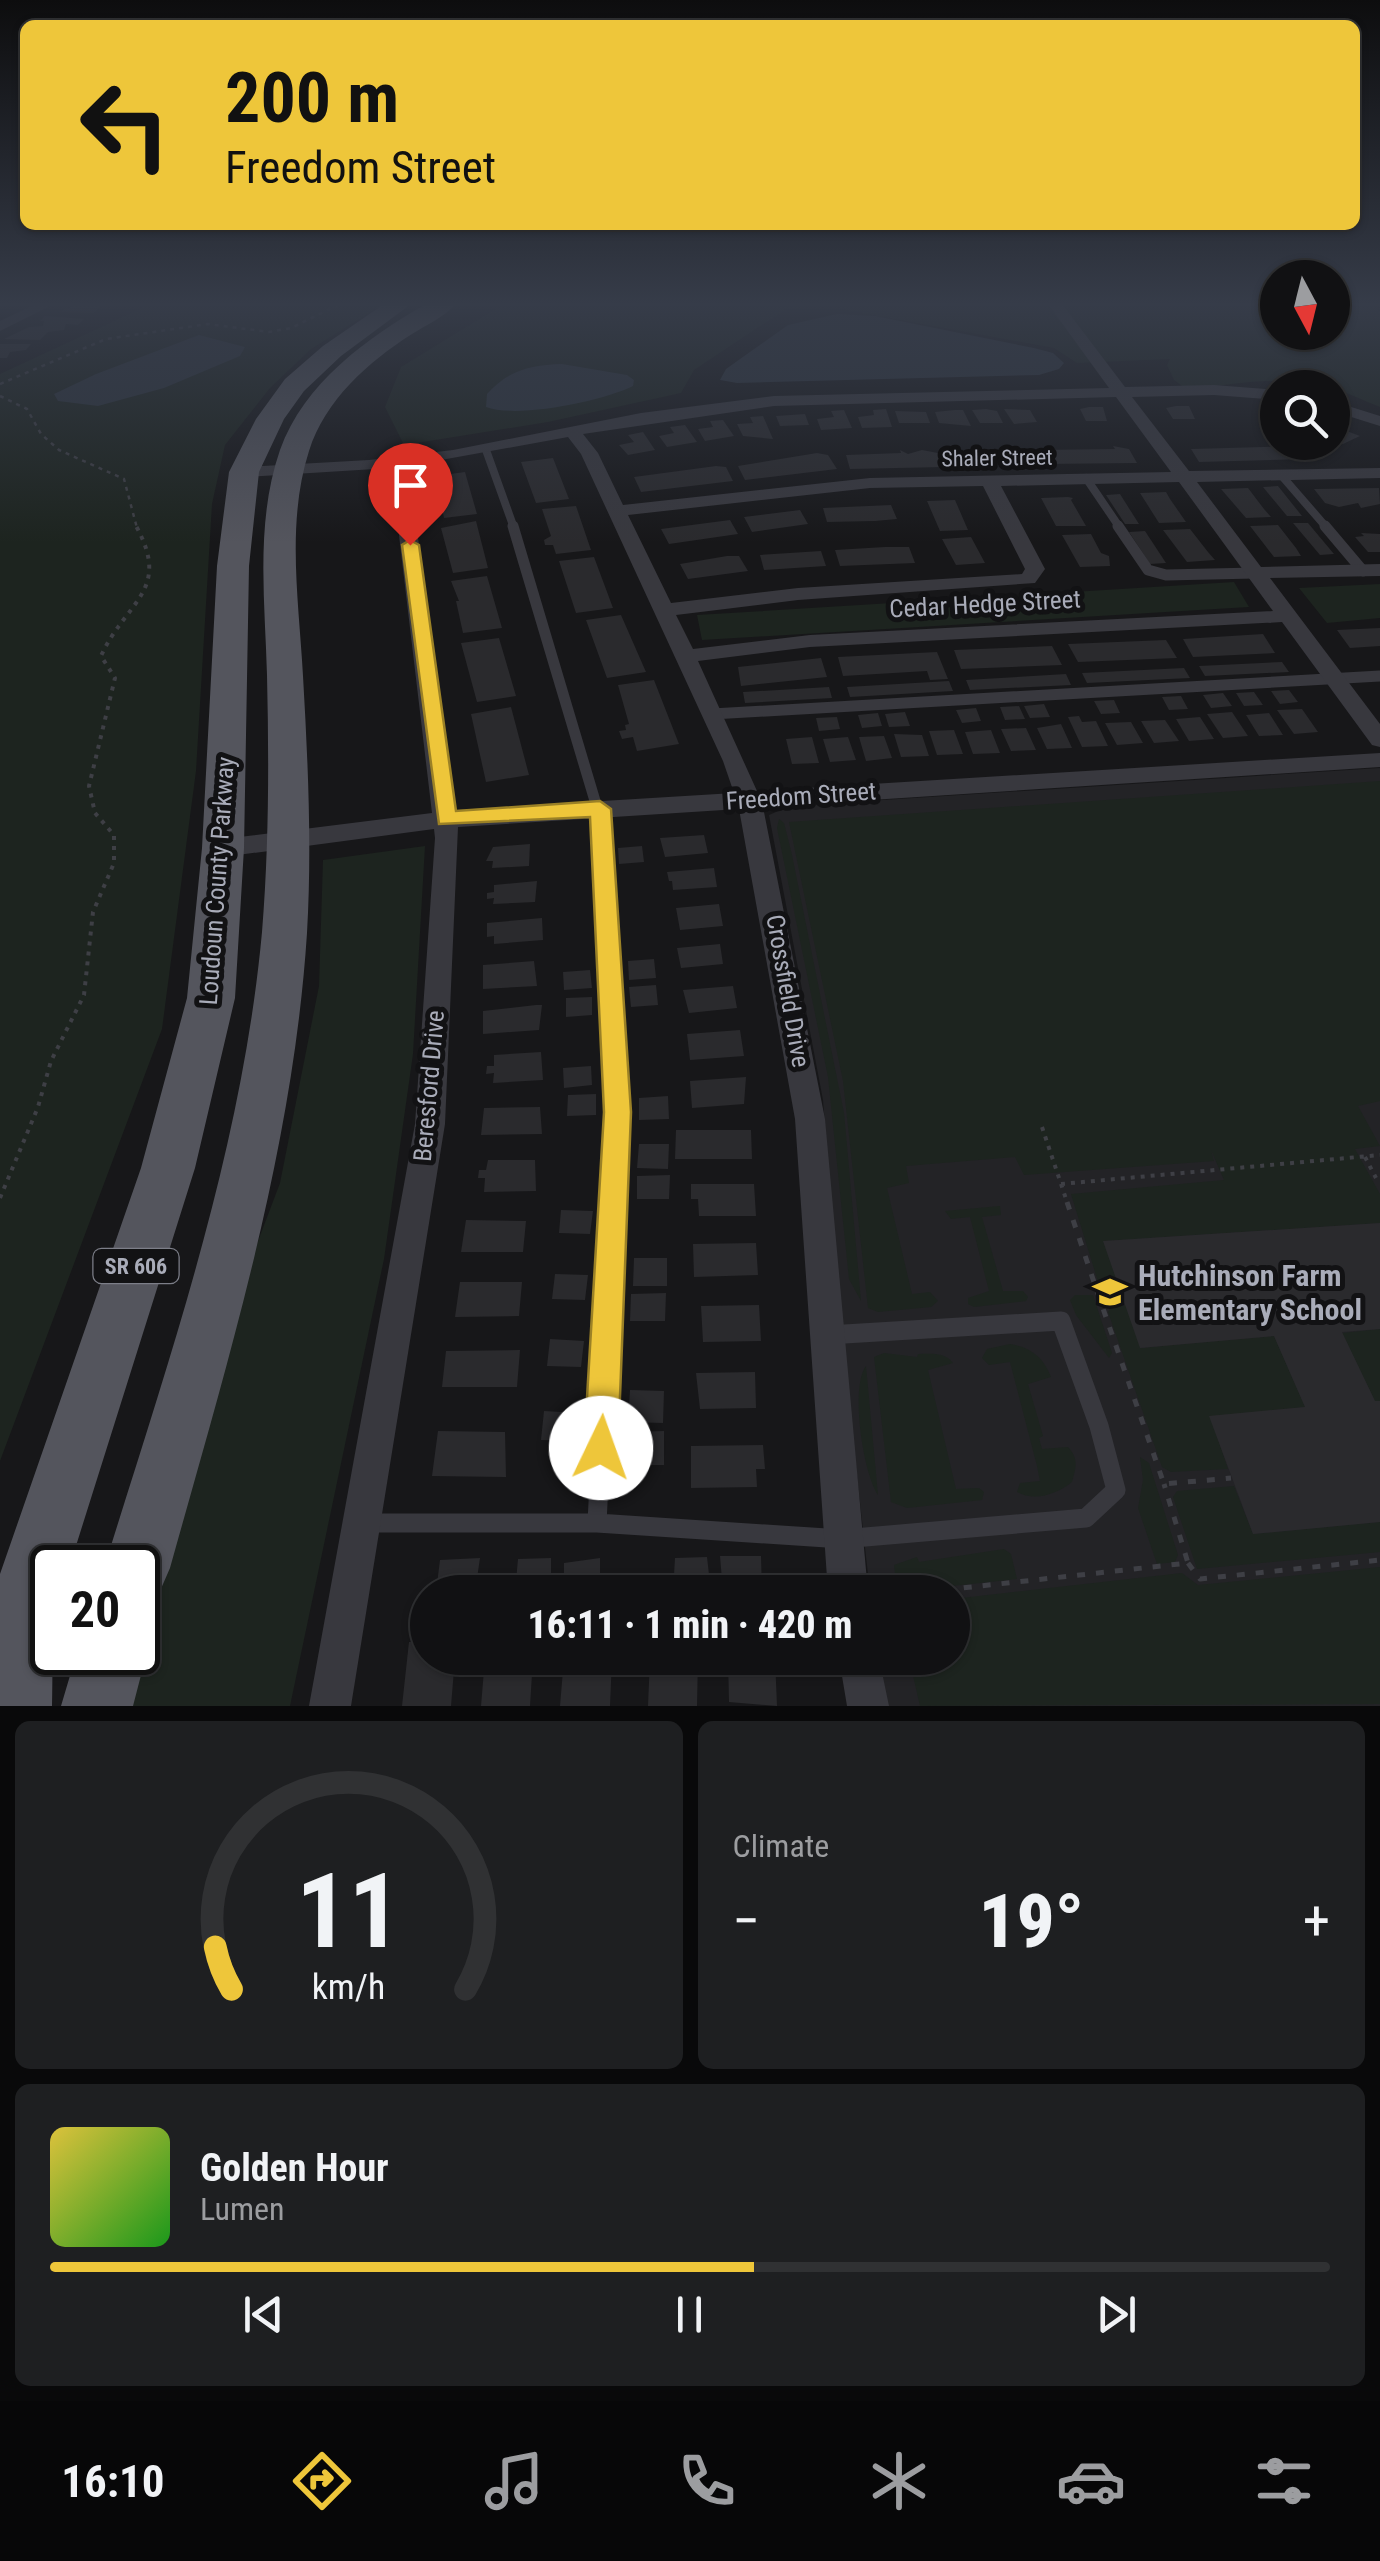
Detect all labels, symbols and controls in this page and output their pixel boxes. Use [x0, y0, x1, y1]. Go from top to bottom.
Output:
text: 200 m [225, 57, 399, 139]
icon: left [60, 60, 190, 190]
text: Freedom Street [225, 141, 496, 194]
north arrow [1260, 260, 1350, 350]
map controls [1260, 260, 1350, 460]
button: search [1260, 370, 1350, 460]
pin [368, 443, 453, 546]
street label: Shaler Street [941, 445, 1053, 471]
icon: arrive [383, 458, 438, 513]
street label: Cedar Hedge Street [889, 585, 1081, 623]
street label: Loudoun County Parkway [194, 756, 240, 1006]
street label: Freedom Street [725, 776, 877, 816]
street label: Crossfield Drive [760, 912, 816, 1070]
street label: Beresford Drive [408, 1009, 450, 1163]
road number: SR 606 [94, 1249, 178, 1283]
place label: Hutchinson Farm Elementary School [1138, 1258, 1362, 1327]
school or university icon: Hutchinson Farm Elementary School [1091, 1273, 1129, 1311]
position arrow [549, 1396, 653, 1500]
speed limit sign: 20 [30, 1545, 160, 1675]
text: 16:11 · 1 min · 420 m [528, 1603, 852, 1647]
text: Climate [733, 1827, 829, 1865]
text: 11 [296, 1851, 401, 1972]
text: 19° [978, 1877, 1084, 1965]
text: − [733, 1889, 760, 1953]
text: + [1303, 1889, 1330, 1953]
text: km/h [312, 1966, 386, 2008]
text: Golden Hour [200, 2146, 389, 2190]
text: Lumen [200, 2190, 285, 2228]
icon: previous [236, 2287, 291, 2342]
icon: pause [662, 2287, 717, 2342]
icon: next [1089, 2287, 1144, 2342]
icon: directions [287, 2446, 357, 2516]
icon: music [479, 2446, 549, 2516]
icon: phone [672, 2446, 742, 2516]
icon: climate [864, 2446, 934, 2516]
icon: car [1056, 2446, 1126, 2516]
icon: filters [1249, 2446, 1319, 2516]
text: 16:10 [61, 2455, 164, 2508]

